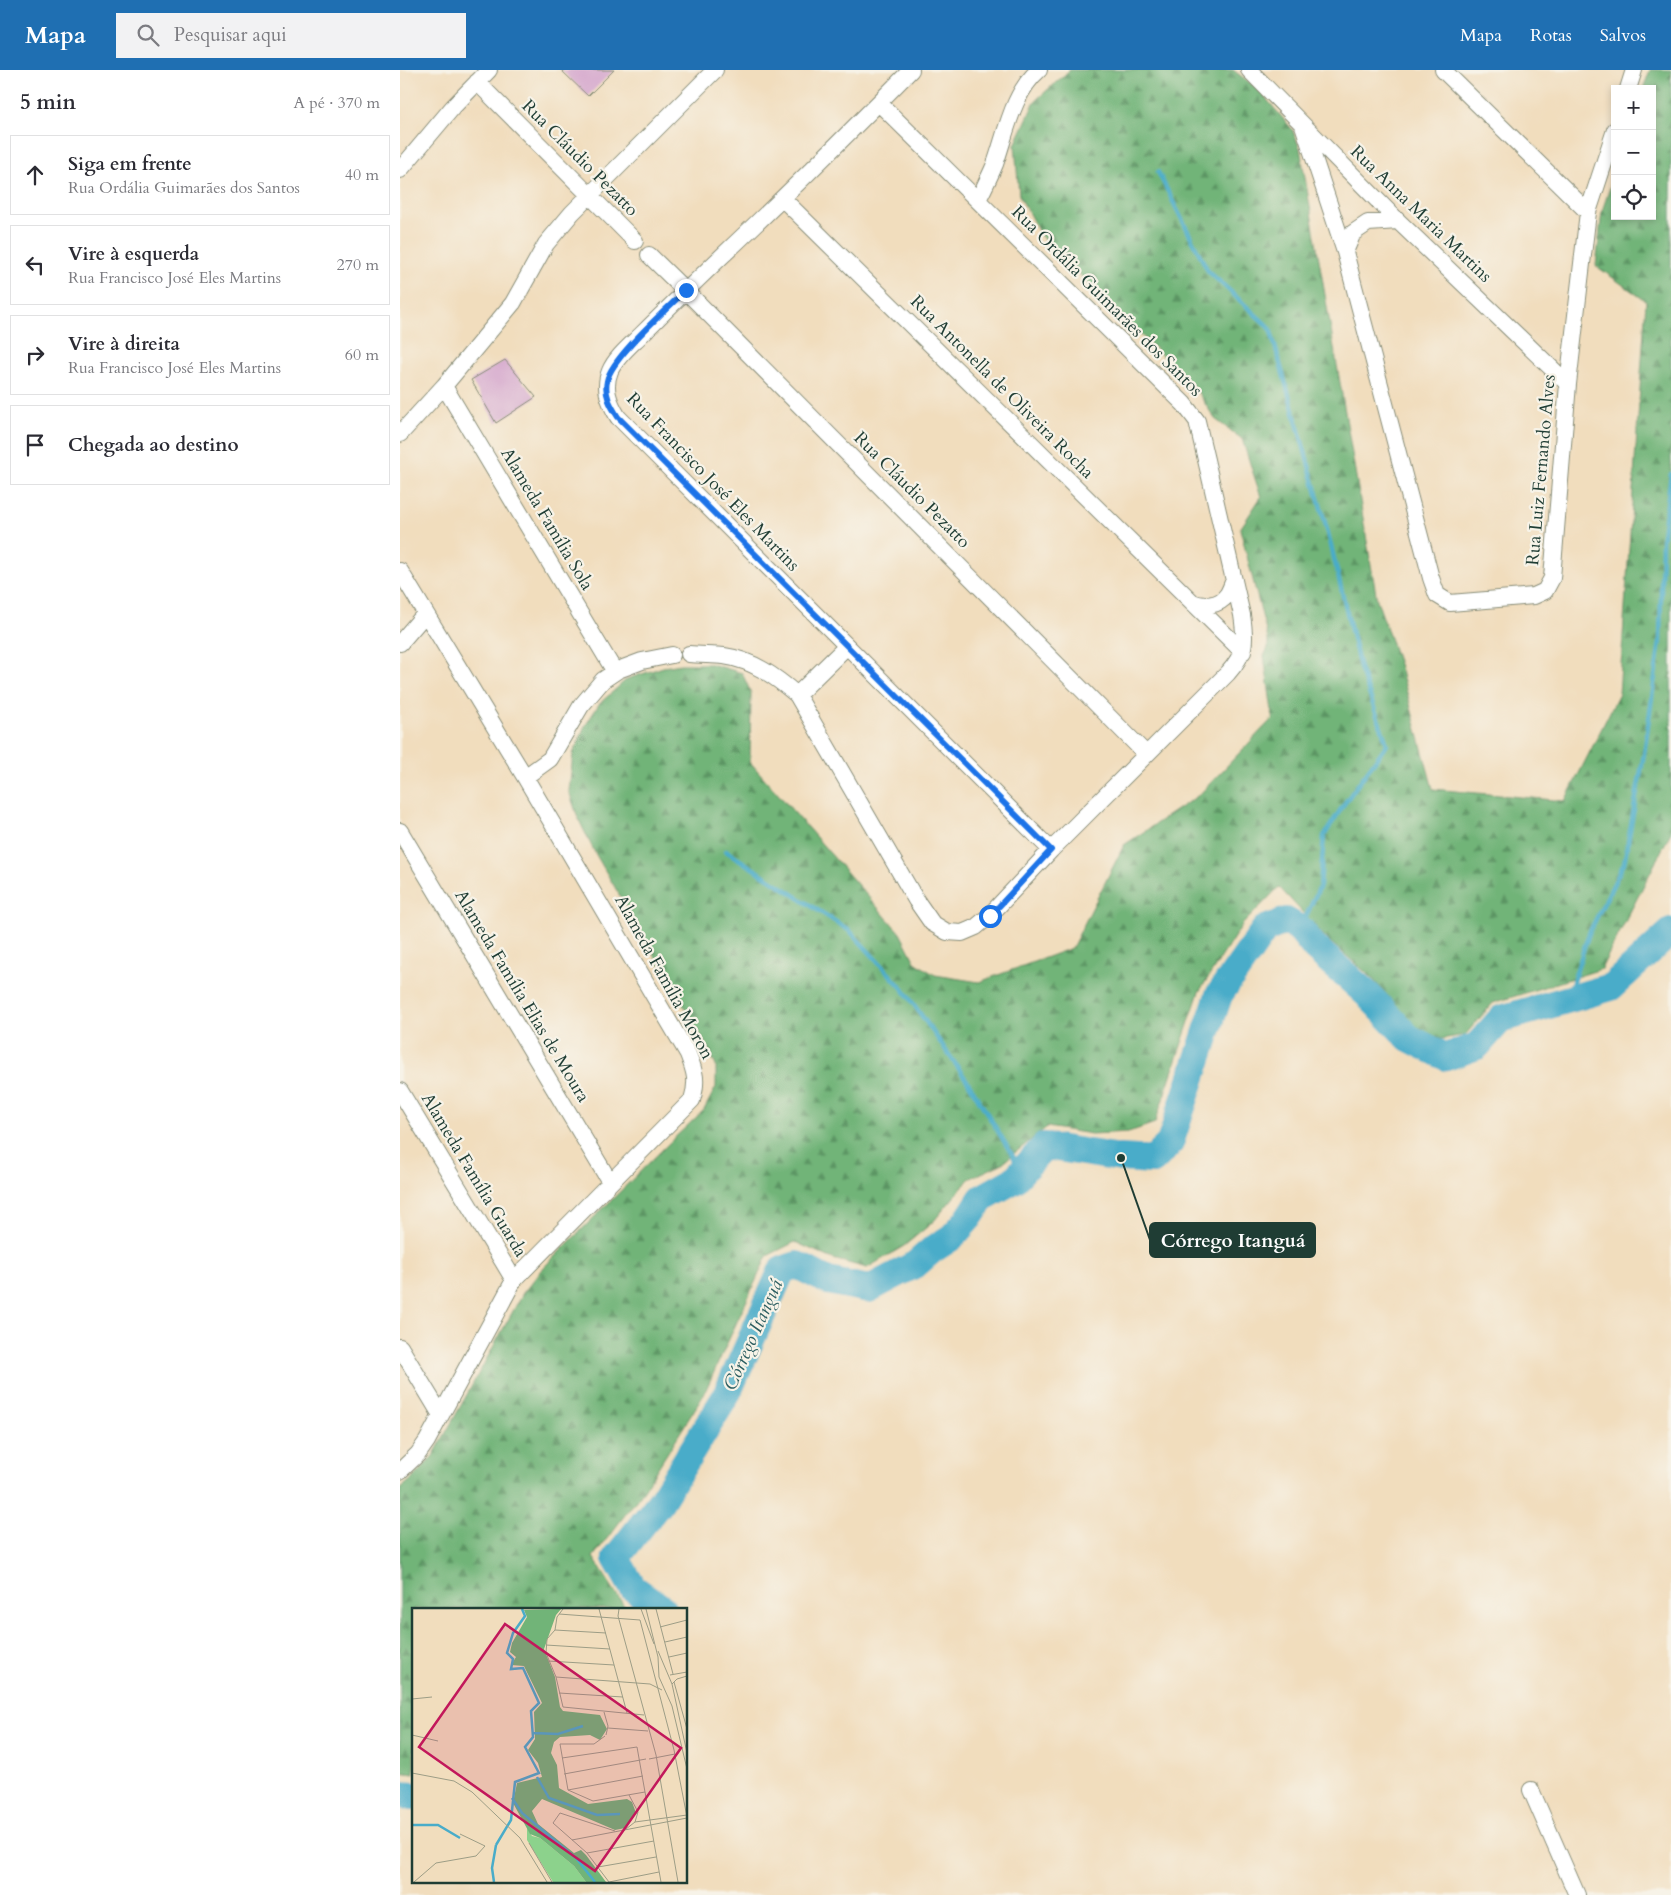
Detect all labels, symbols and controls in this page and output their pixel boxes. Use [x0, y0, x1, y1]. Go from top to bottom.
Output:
search box [116, 13, 466, 58]
text: Mapa [25, 19, 86, 52]
icon: search [134, 21, 162, 49]
text: Pesquisar aqui [174, 22, 287, 48]
text: Mapa [1460, 23, 1502, 48]
text: Rotas [1530, 23, 1572, 48]
text: Salvos [1600, 23, 1646, 48]
map controls [1611, 85, 1656, 220]
button: + [1611, 85, 1656, 130]
text: 5 min [20, 88, 76, 117]
text: A pé · 370 m [293, 92, 380, 114]
street label: Rua Cláudio Pezatto [516, 94, 644, 222]
button: − [1611, 130, 1656, 175]
street label: Rua Anna Maria Martins [1345, 140, 1497, 288]
text: Siga em frente [68, 151, 192, 177]
icon: ahead [21, 161, 49, 189]
text: 40 m [345, 164, 379, 186]
button: locate [1611, 175, 1656, 220]
text: Rua Ordália Guimarães dos Santos [68, 177, 300, 199]
street label: Rua Ordália Guimarães dos Santos [1006, 200, 1208, 402]
text: Vire à esquerda [68, 241, 199, 267]
icon: left [21, 251, 49, 279]
text: 270 m [337, 254, 379, 276]
text: Rua Francisco José Eles Martins [68, 267, 281, 289]
route end [675, 279, 698, 302]
street label: Rua Antonella de Oliveira Rocha [904, 289, 1100, 485]
text: Vire à direita [68, 331, 180, 357]
icon: right [21, 341, 49, 369]
text: 60 m [345, 344, 379, 366]
text: Rua Francisco José Eles Martins [68, 357, 281, 379]
street label: Rua Luiz Fernando Alves [1520, 373, 1562, 567]
street label: Rua Francisco José Eles Martins [621, 387, 805, 577]
street label: Rua Cláudio Pezatto [848, 426, 976, 554]
icon: arrive [21, 431, 49, 459]
text: Chegada ao destino [68, 432, 239, 458]
street label: Alameda Família Sola [494, 443, 600, 595]
street label: Alameda Família Elias de Moura [448, 885, 596, 1107]
street label: Alameda Família Moron [608, 890, 720, 1064]
route start [979, 905, 1002, 928]
street label: Alameda Família Guarda [415, 1088, 533, 1262]
callout: Córrego Itanguá [1150, 1223, 1315, 1257]
text: Córrego Itanguá [1161, 1228, 1306, 1254]
water label: Córrego Itanguá [717, 1275, 789, 1394]
inset map [412, 1608, 688, 1882]

